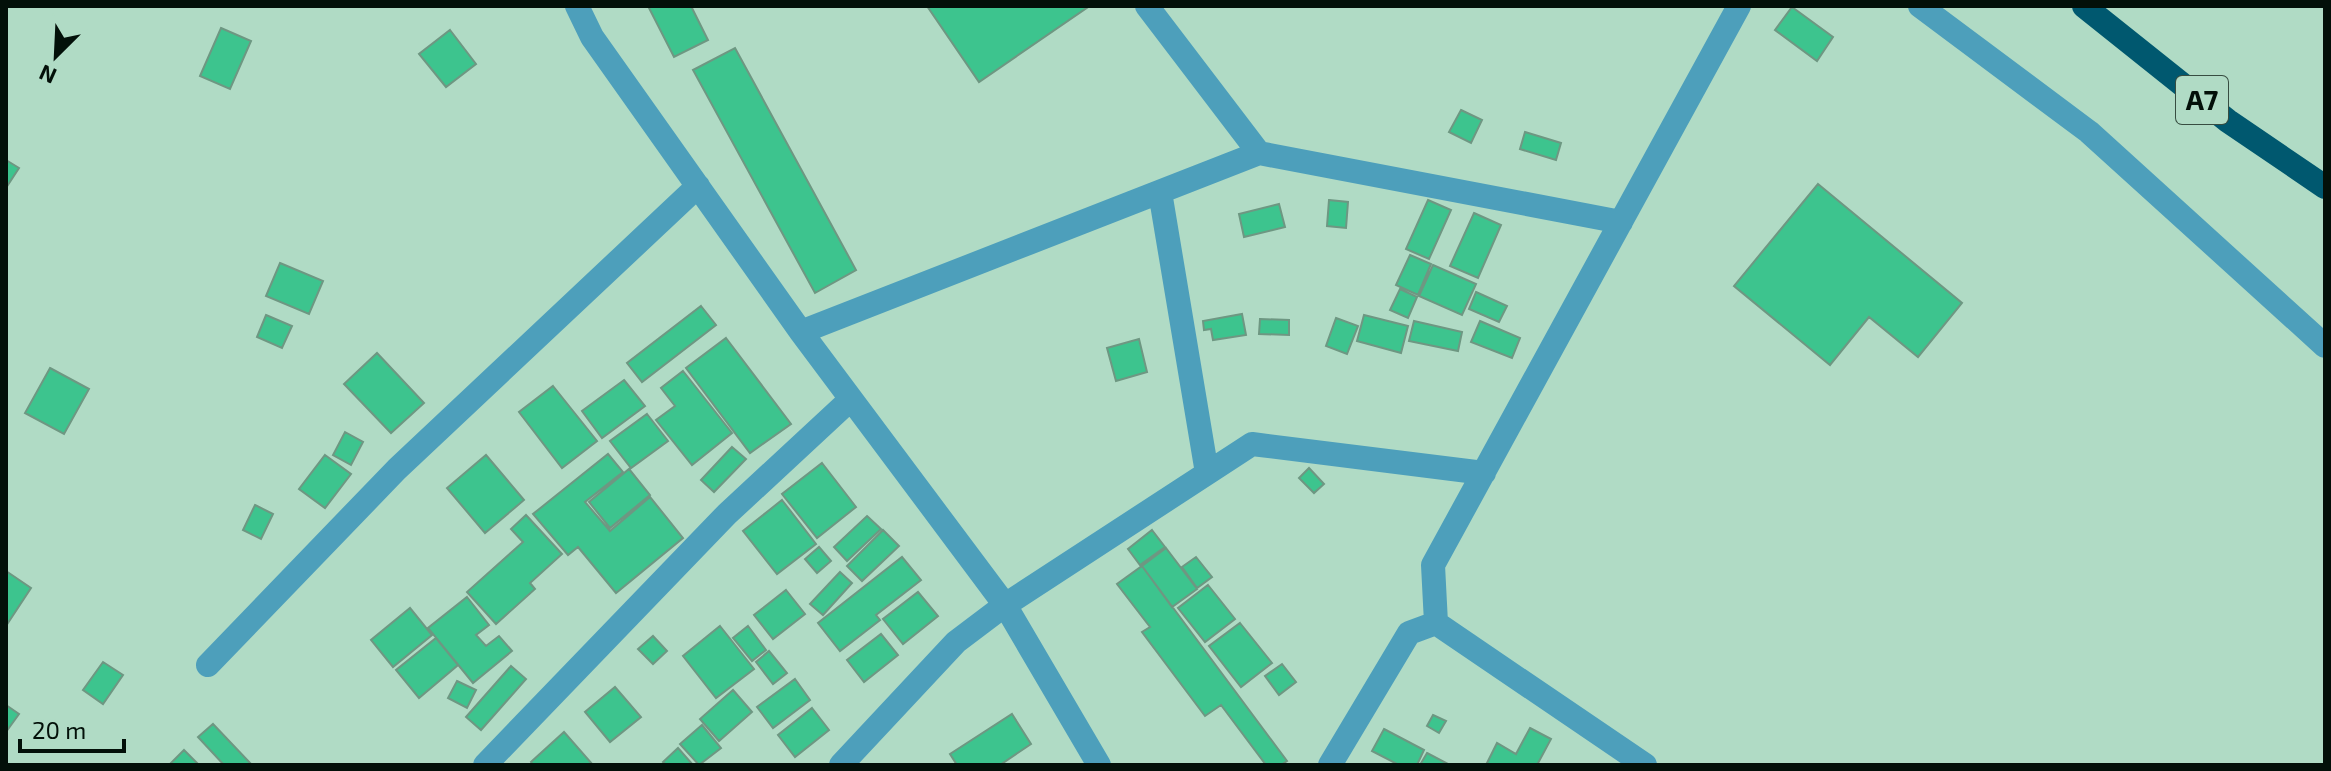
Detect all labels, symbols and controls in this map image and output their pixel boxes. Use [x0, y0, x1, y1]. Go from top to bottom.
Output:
north arrow [16, 16, 96, 96]
text: N [35, 60, 60, 90]
road number: A7 [2176, 76, 2228, 124]
scale bar [20, 703, 124, 753]
text: 20 m [32, 715, 86, 744]

